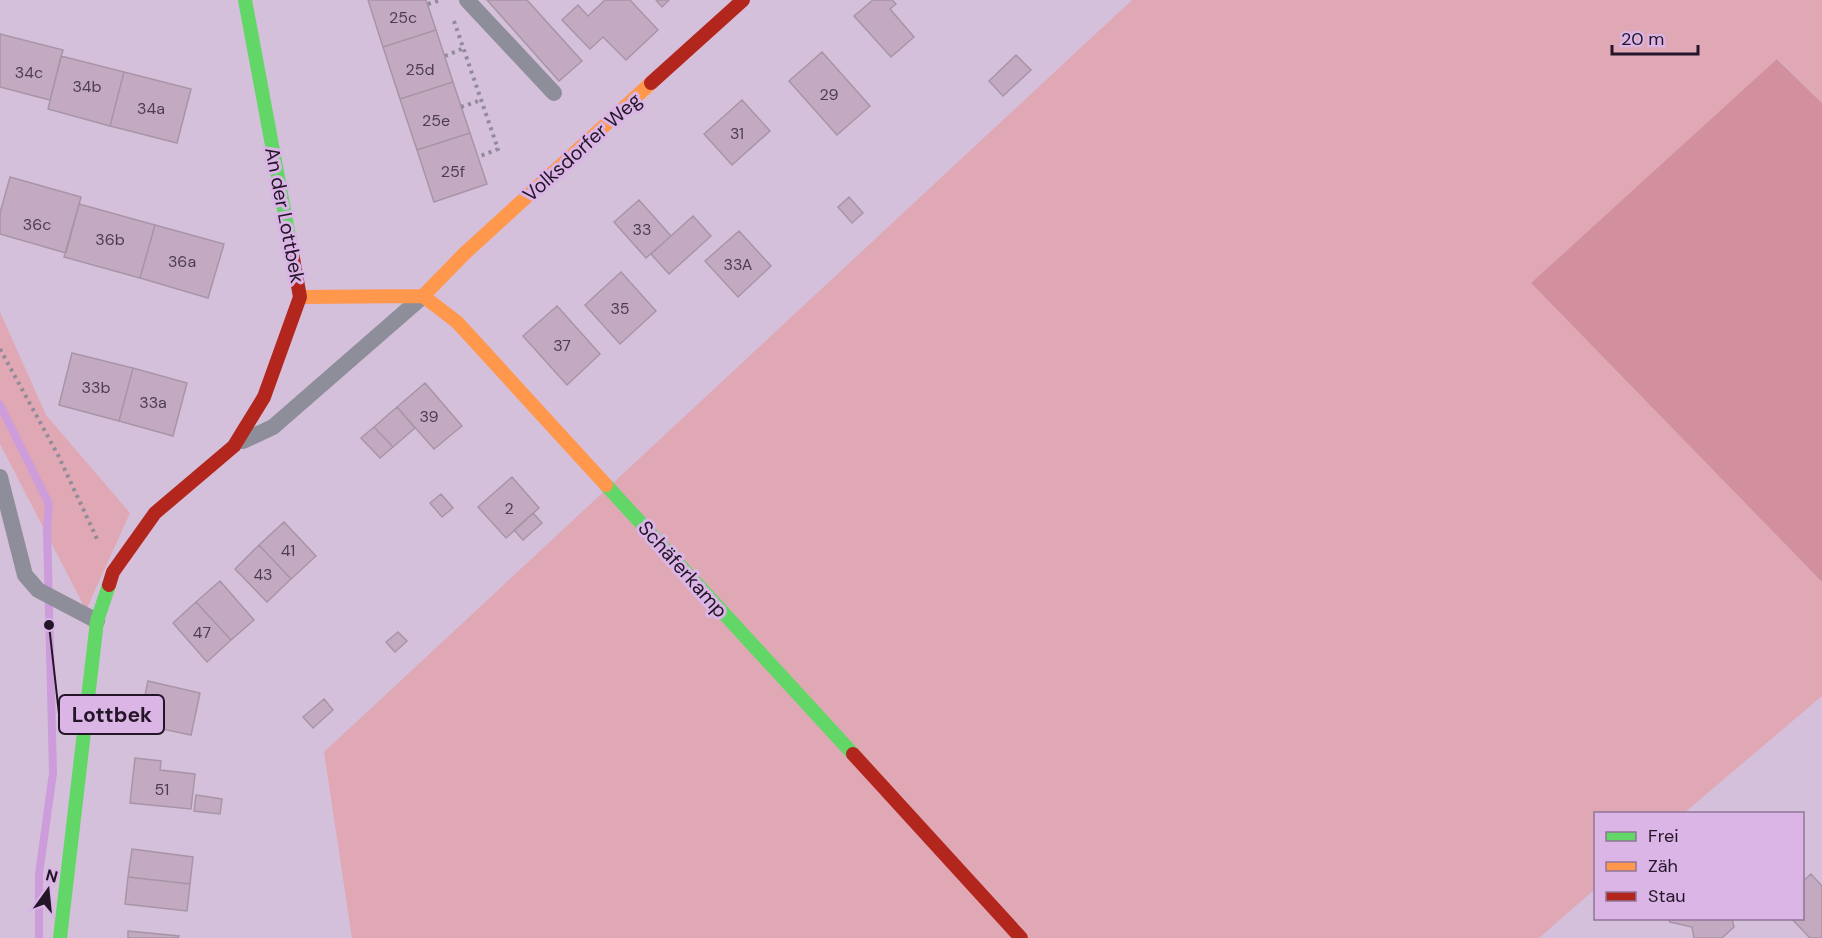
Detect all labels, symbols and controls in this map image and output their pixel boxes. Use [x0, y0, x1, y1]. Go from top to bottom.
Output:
house number: 25c [389, 7, 417, 28]
scale bar [1612, 18, 1698, 56]
text: 20 m [1621, 27, 1664, 51]
house number: 25d [405, 59, 435, 80]
house number: 34c [15, 62, 43, 83]
house number: 34b [72, 76, 102, 97]
house number: 29 [819, 84, 839, 105]
street label: Volksdorfer Weg [517, 87, 647, 207]
house number: 34a [137, 98, 165, 119]
house number: 25e [422, 110, 450, 131]
house number: 31 [730, 123, 744, 144]
street label: An der Lottbek [259, 145, 311, 285]
house number: 25f [441, 161, 465, 182]
house number: 36c [23, 214, 51, 235]
house number: 33 [633, 219, 651, 240]
house number: 36b [95, 229, 125, 250]
house number: 36a [168, 251, 196, 272]
house number: 33A [724, 254, 753, 275]
house number: 35 [610, 298, 630, 319]
house number: 37 [553, 335, 571, 356]
house number: 33b [82, 377, 110, 398]
house number: 33a [139, 392, 167, 413]
house number: 39 [419, 406, 439, 427]
house number: 2 [504, 498, 514, 519]
street label: Schäferkamp [633, 515, 733, 623]
house number: 41 [281, 540, 295, 561]
house number: 43 [253, 564, 273, 585]
house number: 47 [193, 622, 211, 643]
callout: Lottbek [59, 695, 164, 734]
text: Lottbek [72, 701, 152, 729]
house number: 51 [155, 779, 169, 800]
legend [1594, 812, 1804, 920]
text: Frei [1648, 824, 1679, 848]
text: Zäh [1648, 854, 1678, 878]
north arrow [18, 860, 78, 920]
text: N [43, 864, 60, 888]
text: Stau [1648, 884, 1686, 908]

